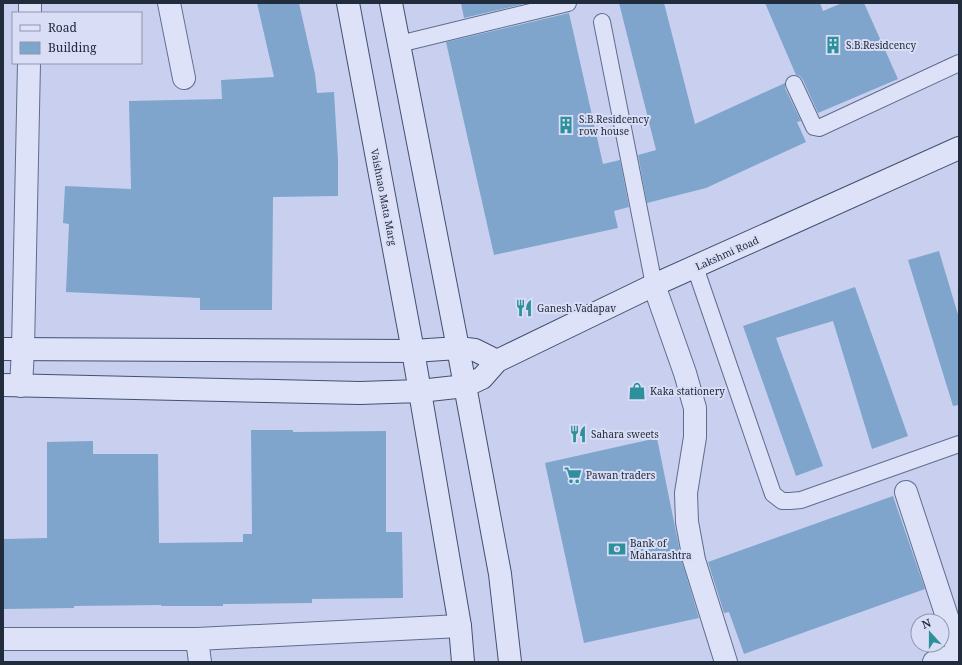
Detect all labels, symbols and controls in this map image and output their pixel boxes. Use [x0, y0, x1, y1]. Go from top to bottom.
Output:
legend [12, 12, 142, 64]
text: Road [48, 19, 78, 36]
building icon: S.B.Residcency [823, 35, 843, 55]
place label: S.B.Residcency [846, 38, 916, 52]
text: Building [48, 39, 97, 56]
place label: S.B.Residcency row house [579, 112, 649, 138]
building icon: S.B.Residcency row house [556, 115, 576, 135]
street label: Vaishnao Mata Marg [368, 147, 400, 247]
street label: Lakshmi Road [693, 233, 761, 273]
restaurant icon: Ganesh Vadapav [514, 298, 534, 318]
place label: Ganesh Vadapav [537, 301, 616, 315]
shop icon: Kaka stationery [627, 381, 647, 401]
place label: Kaka stationery [650, 384, 725, 398]
restaurant icon: Sahara sweets [568, 424, 588, 444]
place label: Sahara sweets [591, 427, 659, 441]
supermarket icon: Pawan traders [563, 465, 583, 485]
place label: Pawan traders [586, 468, 656, 482]
place label: Bank of Maharashtra [630, 536, 692, 562]
bank icon: Bank of Maharashtra [607, 539, 627, 559]
north arrow [910, 613, 950, 653]
text: N [920, 615, 933, 632]

